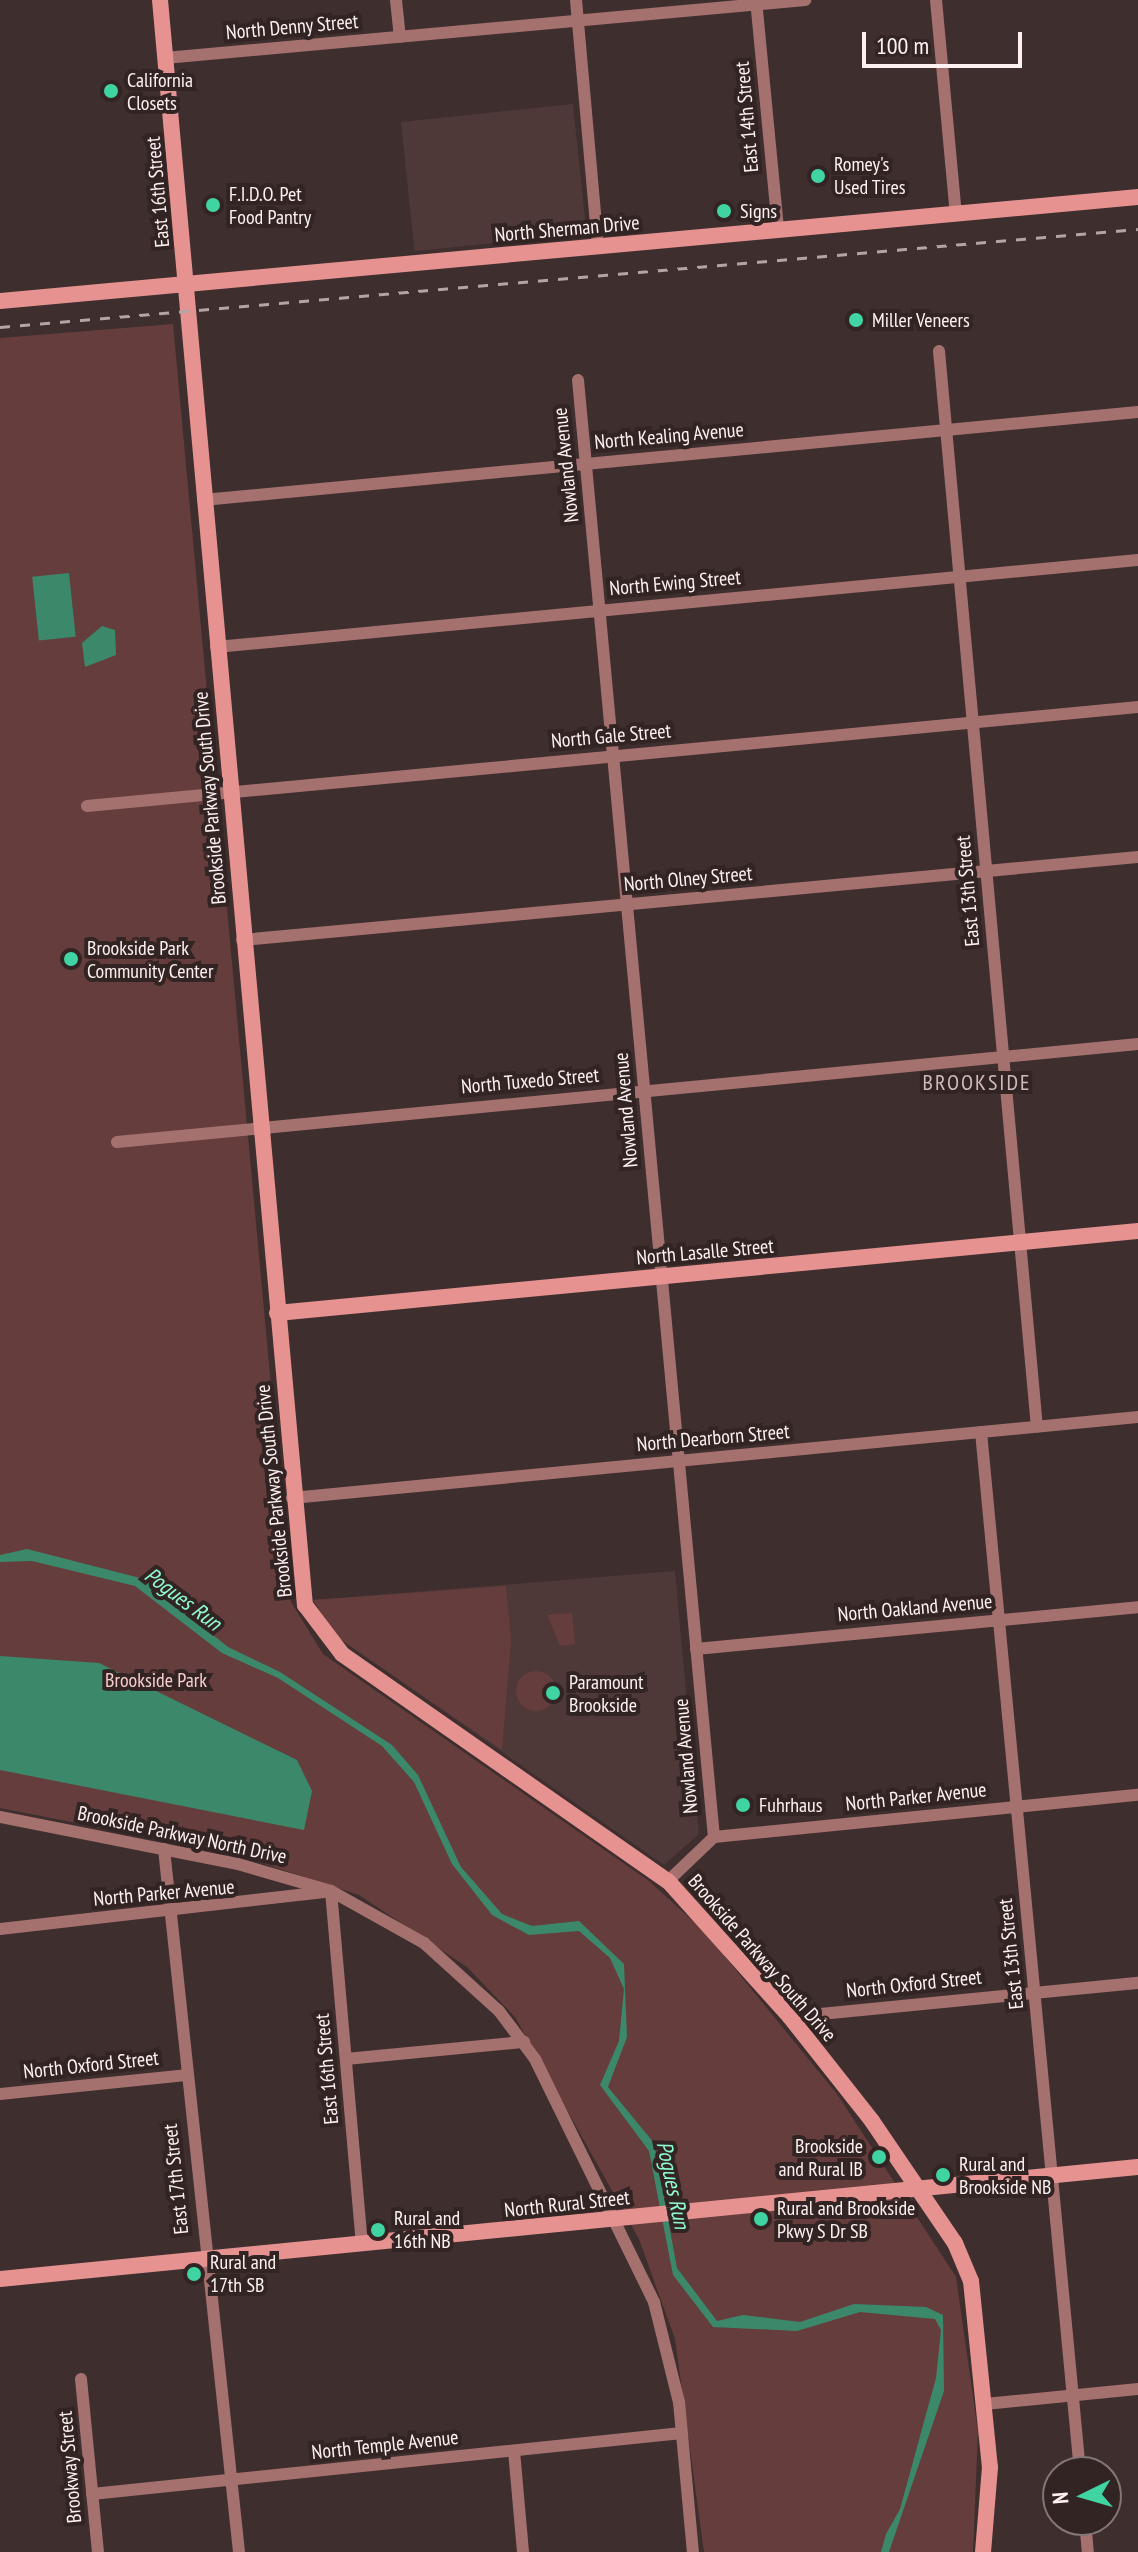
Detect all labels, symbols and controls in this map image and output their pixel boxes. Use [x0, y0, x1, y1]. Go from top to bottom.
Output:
street label: North Denny Street [225, 9, 359, 45]
scale bar [866, 16, 1026, 66]
text: 100 m [876, 30, 929, 61]
street label: East 14th Street [730, 61, 764, 173]
place label: California Closets [127, 68, 193, 115]
marker: California Closets [102, 82, 120, 100]
street label: East 16th Street [141, 136, 175, 248]
place label: Romey's Used Tires [834, 152, 906, 199]
marker: Romey's Used Tires [809, 167, 827, 185]
place label: F.I.D.O. Pet Food Pantry [229, 182, 311, 229]
marker: F.I.D.O. Pet Food Pantry [204, 196, 222, 214]
place label: Signs [740, 199, 777, 223]
marker: Signs [715, 202, 733, 220]
street label: North Sherman Drive [494, 211, 640, 247]
place label: Miller Veneers [872, 308, 970, 332]
marker: Miller Veneers [847, 311, 865, 329]
street label: Nowland Avenue [548, 406, 584, 524]
street label: North Kealing Avenue [593, 417, 745, 455]
street label: North Ewing Street [608, 565, 742, 601]
street label: Brookside Parkway South Drive [189, 690, 231, 906]
street label: North Gale Street [550, 719, 672, 753]
street label: East 13th Street [951, 835, 985, 947]
street label: North Olney Street [623, 861, 753, 897]
place label: Brookside Park Community Center [87, 936, 214, 983]
marker: Brookside Park Community Center [62, 950, 80, 968]
street label: Nowland Avenue [609, 1051, 643, 1169]
street label: North Tuxedo Street [460, 1063, 600, 1099]
district label: BROOKSIDE [923, 1070, 1031, 1096]
street label: North Lasalle Street [635, 1234, 775, 1270]
street label: Brookside Parkway South Drive [251, 1383, 297, 1599]
street label: North Dearborn Street [636, 1419, 790, 1457]
water label: Pogues Run [140, 1562, 226, 1636]
street label: North Oakland Avenue [836, 1589, 994, 1627]
park label: Brookside Park [105, 1668, 207, 1692]
place label: Paramount Brookside [569, 1670, 644, 1717]
marker: Paramount Brookside [544, 1684, 562, 1702]
street label: Nowland Avenue [669, 1697, 703, 1815]
street label: North Parker Avenue [844, 1778, 988, 1816]
place label: Fuhrhaus [759, 1793, 822, 1817]
marker: Fuhrhaus [734, 1796, 752, 1814]
street label: Brookside Parkway North Drive [75, 1801, 289, 1869]
street label: Brookside Parkway South Drive [683, 1869, 841, 2047]
street label: North Parker Avenue [92, 1875, 236, 1911]
street label: East 13th Street [993, 1898, 1029, 2010]
street label: North Oxford Street [845, 1965, 983, 2003]
street label: East 16th Street [310, 2013, 344, 2125]
street label: North Oxford Street [22, 2046, 160, 2084]
street label: East 17th Street [158, 2123, 194, 2235]
place label: Brookside and Rural IB [779, 2134, 863, 2181]
water label: Pogues Run [651, 2139, 695, 2231]
marker: Brookside and Rural IB [870, 2148, 888, 2166]
place label: Rural and Brookside NB [959, 2152, 1051, 2199]
marker: Rural and Brookside NB [934, 2166, 952, 2184]
street label: North Rural Street [503, 2185, 631, 2223]
place label: Rural and Brookside Pkwy S Dr SB [777, 2196, 915, 2243]
place label: Rural and 16th NB [394, 2206, 460, 2253]
marker: Rural and Brookside Pkwy S Dr SB [752, 2210, 770, 2228]
marker: Rural and 16th NB [369, 2221, 387, 2239]
place label: Rural and 17th SB [210, 2250, 276, 2297]
marker: Rural and 17th SB [185, 2265, 203, 2283]
street label: Brookway Street [53, 2410, 87, 2524]
street label: North Temple Avenue [310, 2425, 460, 2465]
north arrow [1042, 2456, 1122, 2536]
text: N [1046, 2491, 1075, 2505]

